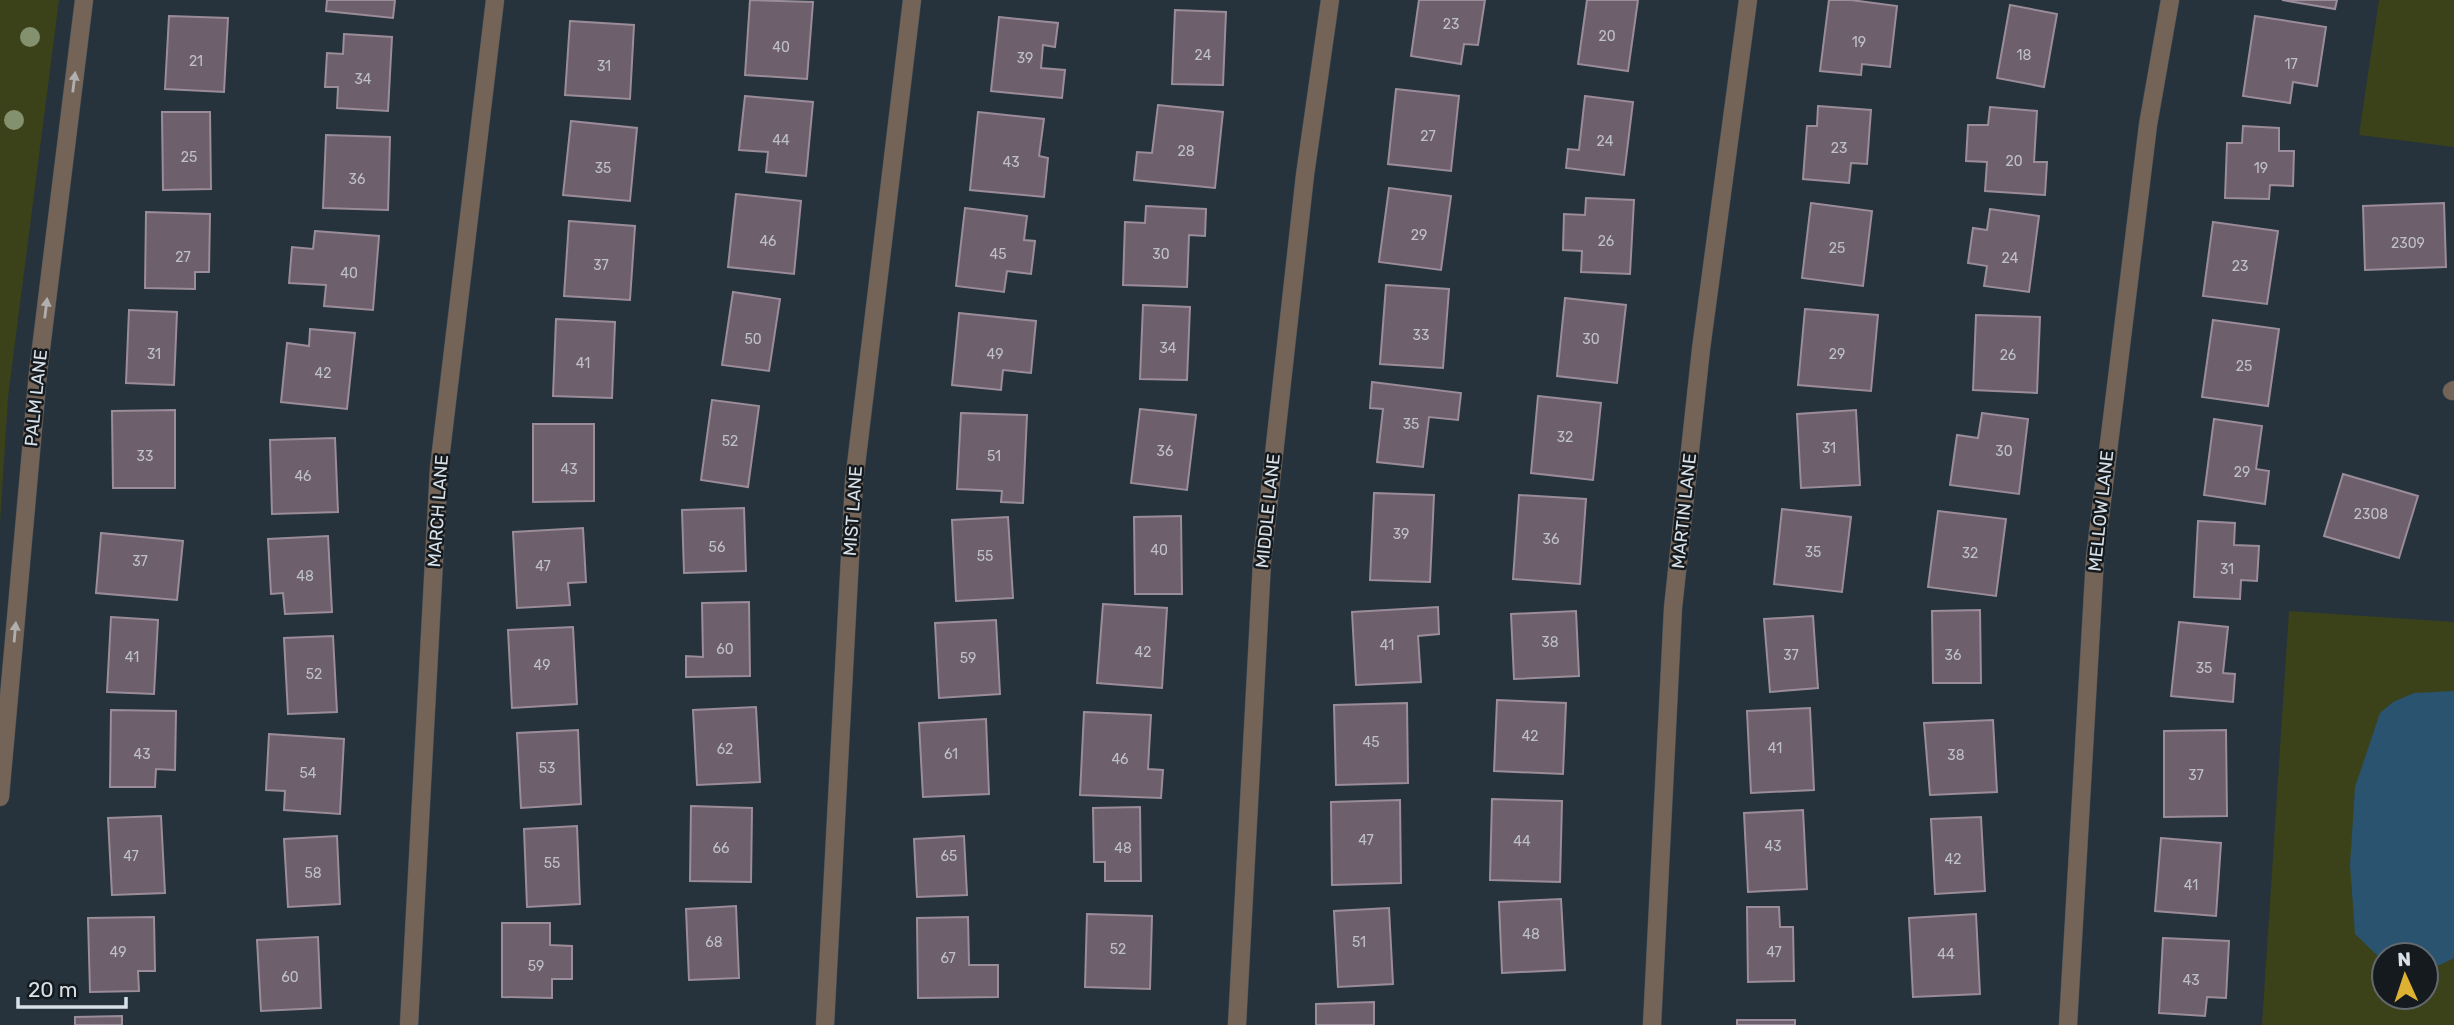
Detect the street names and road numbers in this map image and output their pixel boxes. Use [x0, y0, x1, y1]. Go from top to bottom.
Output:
street label: PALM LANE [20, 348, 52, 448]
street label: MELLOW LANE [2084, 449, 2118, 573]
street label: MARTIN LANE [1667, 452, 1701, 570]
street label: MIDDLE LANE [1251, 453, 1285, 569]
street label: MARCH LANE [423, 454, 453, 568]
street label: MIST LANE [839, 465, 867, 557]

